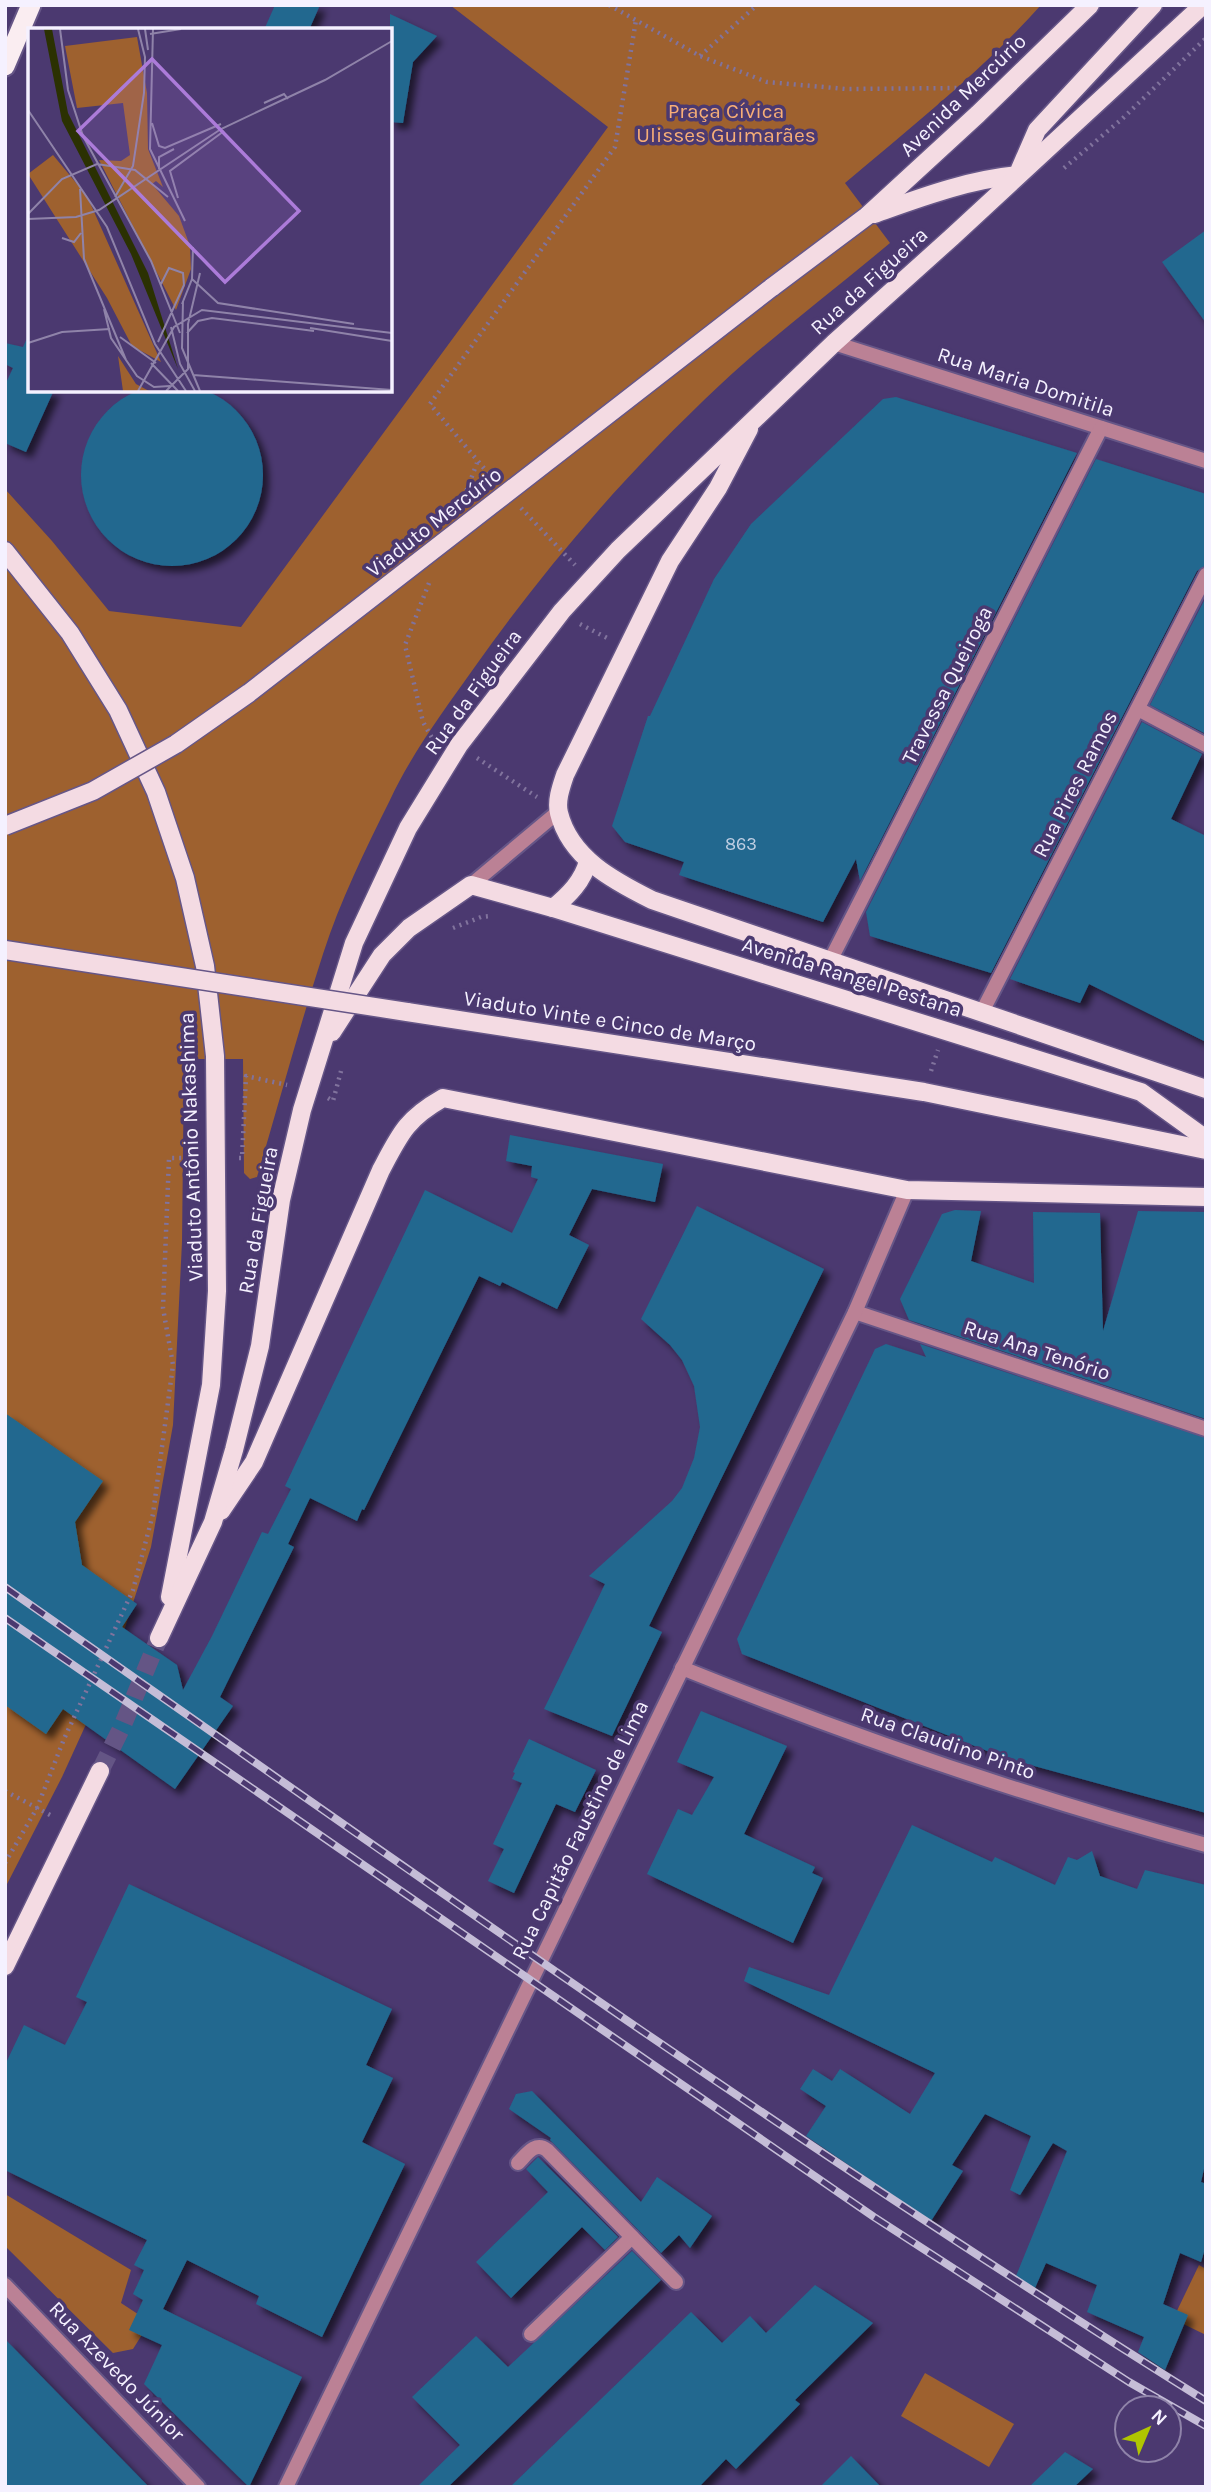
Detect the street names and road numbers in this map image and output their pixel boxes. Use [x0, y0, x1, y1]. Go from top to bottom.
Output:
street label: Avenida Mercúrio [895, 29, 1031, 161]
street label: Rua da Figueira [806, 222, 932, 340]
street label: Rua Maria Domitila [934, 342, 1118, 422]
street label: Viaduto Mercúrio [362, 462, 506, 582]
street label: Travessa Queiroga [897, 602, 997, 768]
street label: Rua da Figueira [419, 625, 527, 759]
street label: Rua Pires Ramos [1028, 707, 1122, 861]
street label: Avenida Rangel Pestana [739, 932, 965, 1022]
street label: Viaduto Vinte e Cinco de Março [462, 986, 758, 1056]
street label: Viaduto Antônio Nakashima [174, 1012, 208, 1282]
street label: Rua da Figueira [233, 1144, 283, 1296]
street label: Rua Ana Tenório [961, 1315, 1113, 1385]
street label: Rua Capitão Faustino de Lima [507, 1696, 653, 1964]
street label: Rua Claudino Pinto [858, 1702, 1038, 1784]
street label: Rua Azevedo Júnior [44, 2296, 190, 2446]

